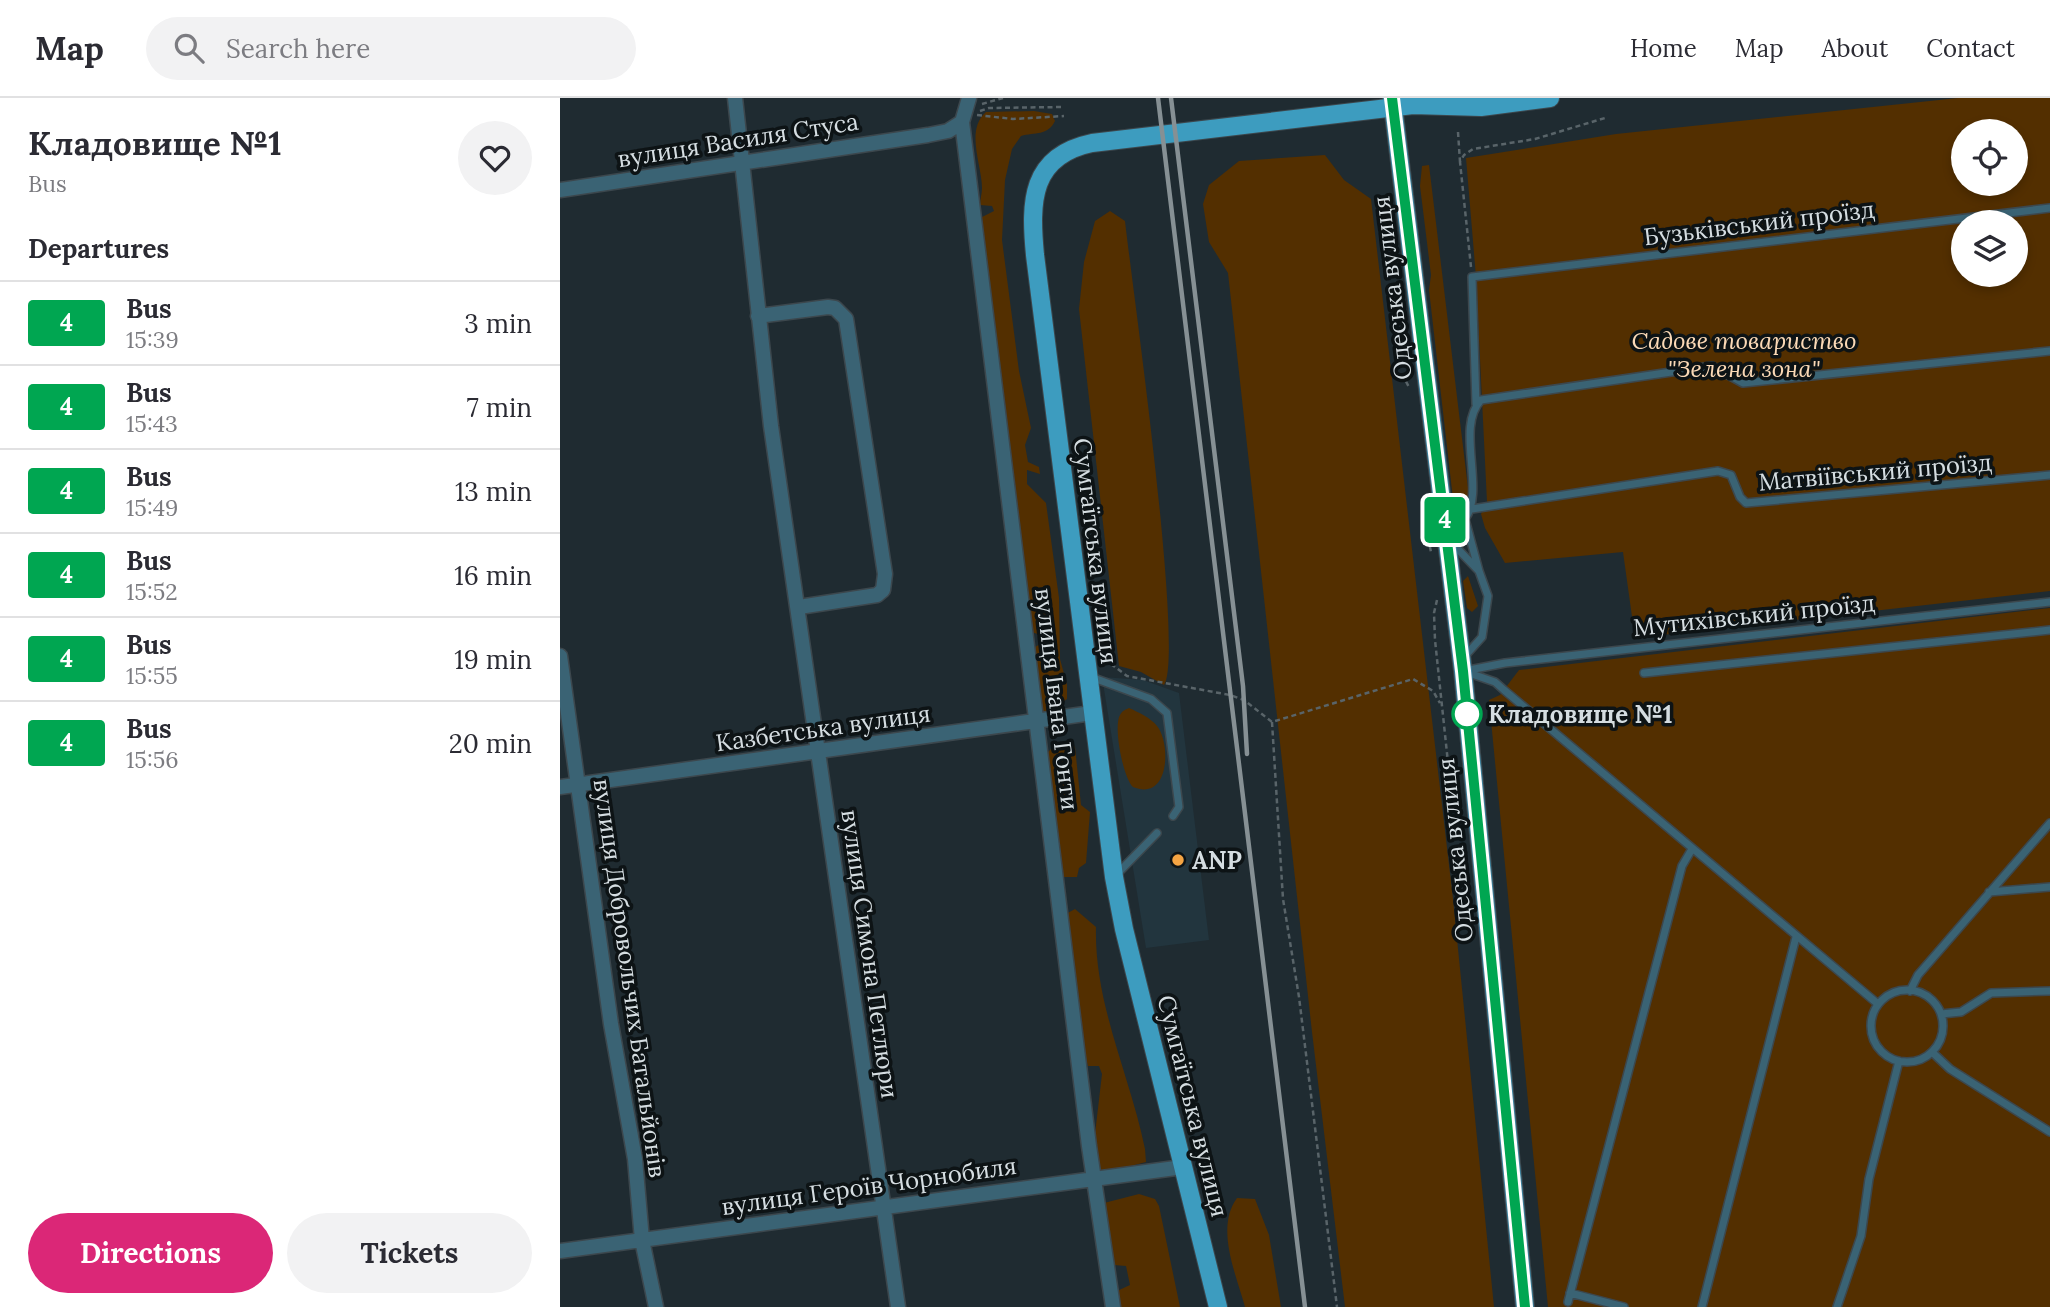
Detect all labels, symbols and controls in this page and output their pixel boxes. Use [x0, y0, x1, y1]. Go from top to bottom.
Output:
search box [146, 17, 636, 80]
text: Map [35, 27, 104, 69]
icon: search [170, 29, 208, 67]
text: Search here [226, 32, 370, 65]
text: Home [1630, 33, 1697, 64]
text: Map [1735, 33, 1784, 64]
text: About [1822, 33, 1888, 64]
text: Contact [1926, 33, 2015, 64]
street label: вулиця Василя Стуса [615, 106, 861, 174]
map controls [1951, 119, 2028, 287]
button: locate [1951, 119, 2028, 196]
button: heart [458, 121, 532, 195]
text: Кладовище №1 [28, 122, 282, 164]
text: Bus [28, 169, 67, 198]
street label: Бузьківський проїзд [1642, 193, 1876, 253]
street label: Одеська вулиця [1365, 194, 1419, 382]
button: layers [1951, 210, 2028, 287]
text: Departures [28, 232, 169, 265]
text: Bus [126, 292, 172, 325]
text: 4 [60, 307, 73, 338]
text: 3 min [464, 307, 532, 340]
text: 15:39 [126, 325, 179, 354]
park label: Садове товариство "Зелена зона" [1632, 325, 1856, 384]
text: Bus [126, 376, 172, 409]
text: 4 [60, 391, 73, 422]
text: 7 min [467, 391, 532, 424]
text: 15:43 [126, 409, 178, 438]
street label: Сумгаїтська вулиця [1067, 436, 1125, 666]
street label: Матвіївський проїзд [1757, 446, 1993, 498]
text: Bus [126, 460, 172, 493]
text: 4 [60, 475, 73, 506]
text: 13 min [455, 475, 532, 508]
text: 15:49 [126, 493, 178, 522]
line badge: 4 [1422, 497, 1468, 543]
text: 4 [1438, 504, 1452, 535]
text: Bus [126, 544, 172, 577]
text: 4 [60, 559, 73, 590]
text: 16 min [454, 559, 532, 592]
text: 15:52 [126, 577, 178, 606]
street label: вулиця Івана Гонти [1028, 586, 1086, 812]
street label: Мутихівський проїзд [1632, 587, 1876, 643]
text: Bus [126, 628, 172, 661]
text: 4 [60, 643, 73, 674]
text: 19 min [454, 643, 532, 676]
text: 15:55 [126, 661, 178, 690]
street label: Казбетська вулиця [714, 698, 932, 758]
marker: Кладовище №1 [1452, 699, 1482, 729]
place label: Кладовище №1 [1488, 699, 1673, 730]
text: Bus [126, 712, 172, 745]
text: 4 [60, 727, 73, 758]
text: 20 min [449, 727, 532, 760]
text: 15:56 [126, 745, 179, 774]
street label: Одеська вулиця [1430, 756, 1480, 944]
street label: вулиця Добровольчих Батальйонів [587, 777, 673, 1179]
street label: вулиця Симона Петлюри [834, 808, 906, 1100]
place label: ANP [1192, 845, 1242, 876]
marker: ANP [1170, 852, 1186, 868]
street label: Сумгаїтська вулиця [1150, 992, 1236, 1220]
street label: вулиця Героїв Чорнобиля [719, 1150, 1019, 1222]
button: Directions [28, 1213, 273, 1293]
button: Tickets [287, 1213, 532, 1293]

